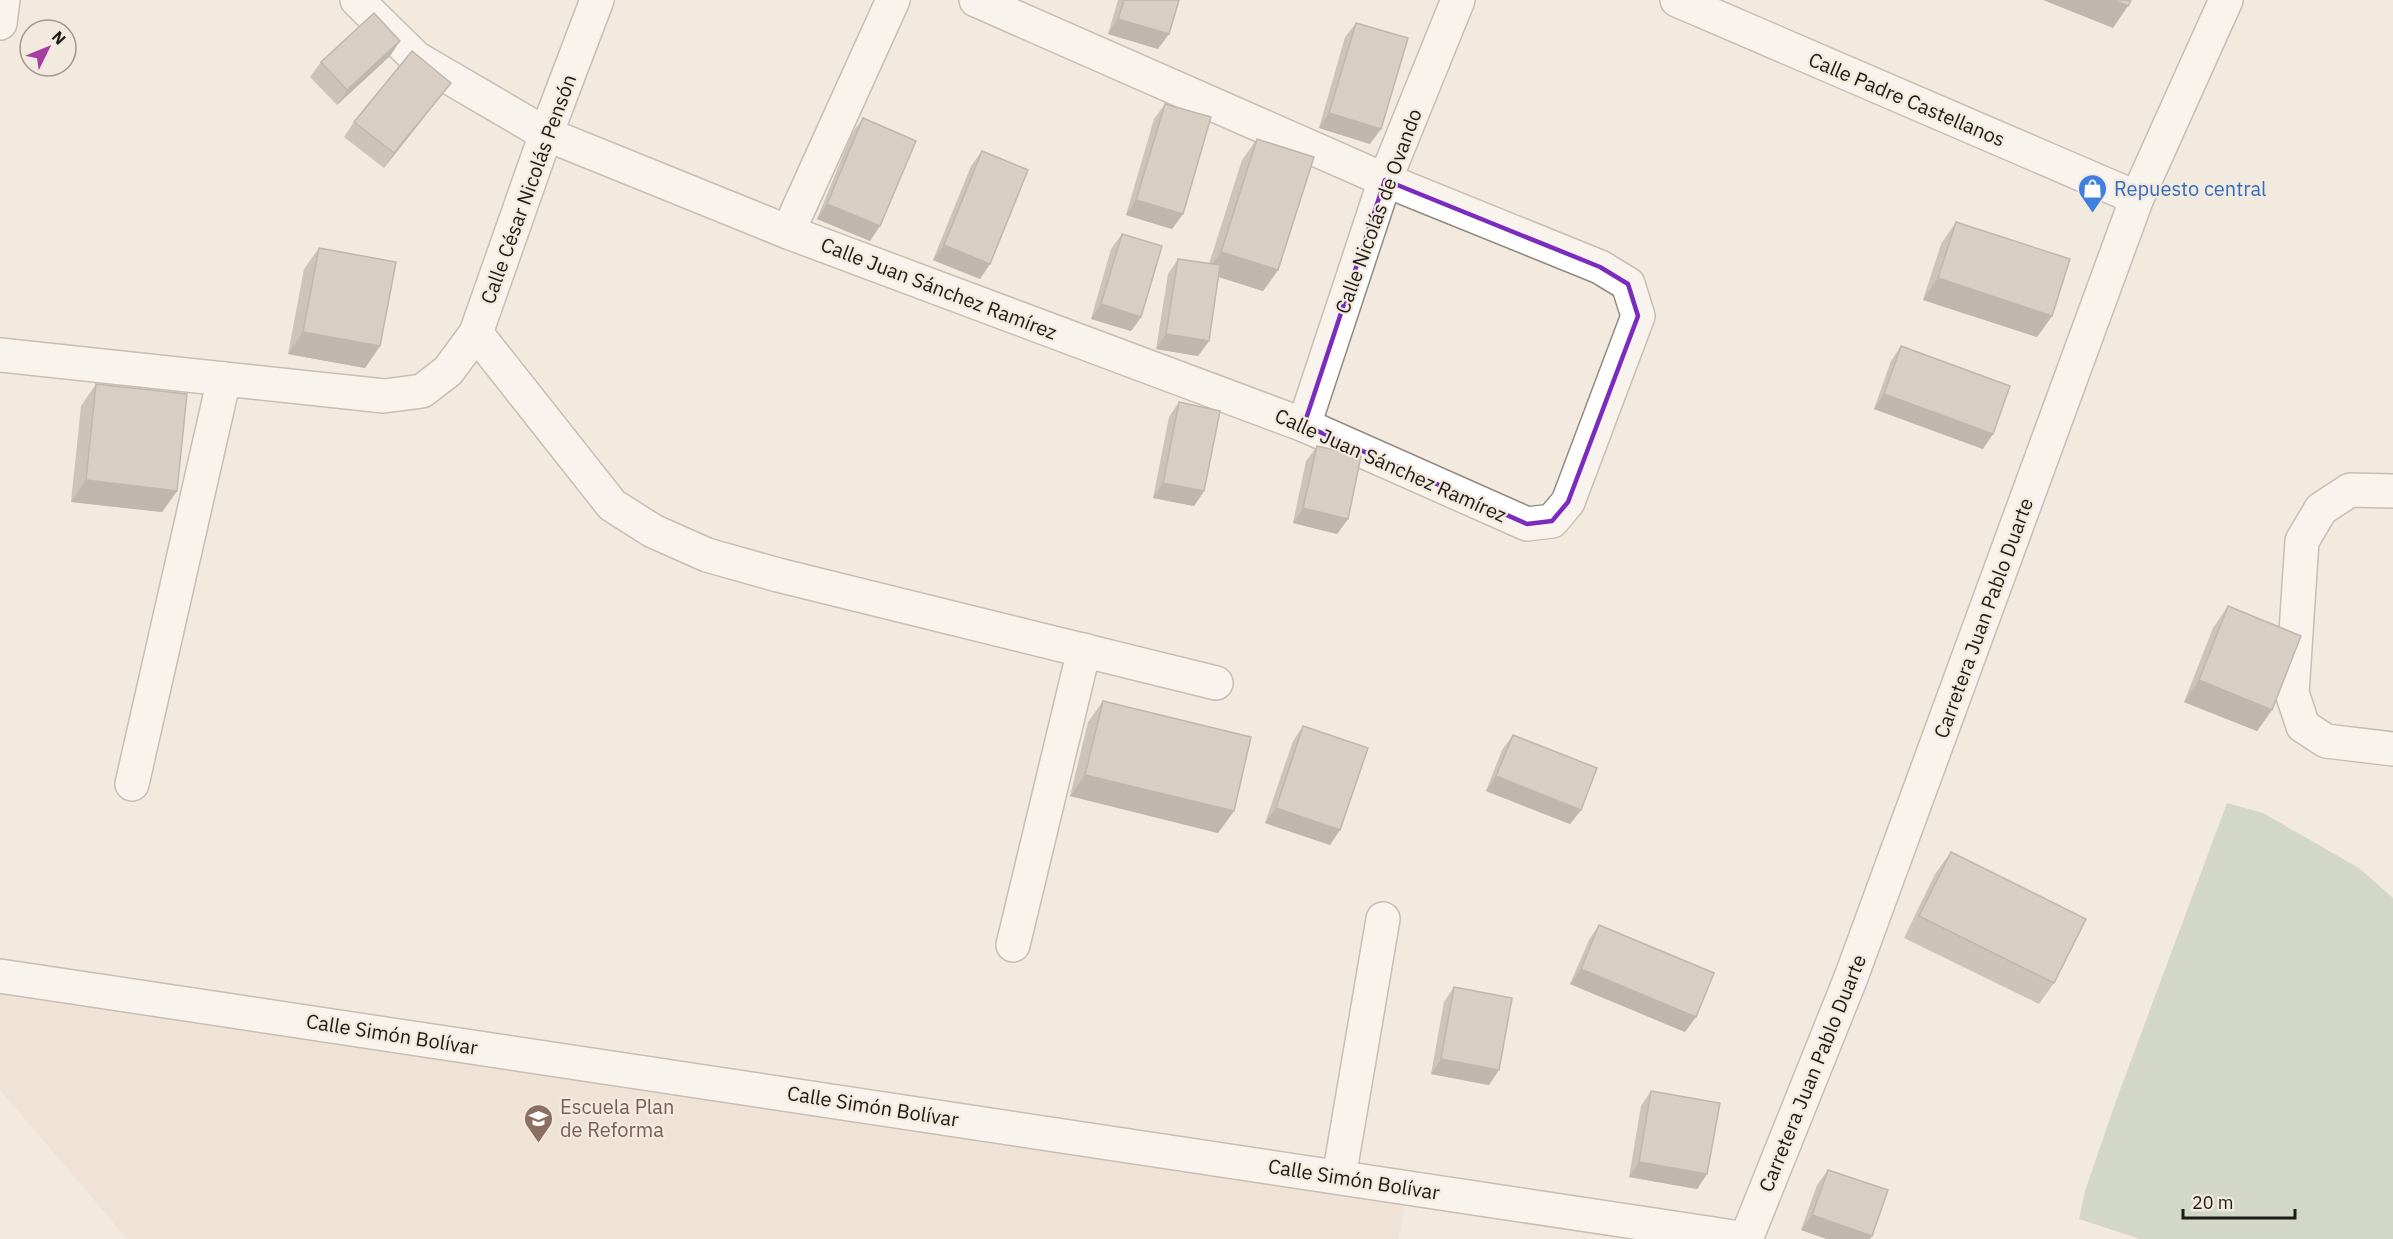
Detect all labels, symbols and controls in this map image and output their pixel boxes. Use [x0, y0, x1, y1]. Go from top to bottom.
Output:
north arrow [18, 18, 78, 78]
text: N [48, 27, 70, 49]
street label: Calle Padre Castellanos [1805, 45, 2009, 153]
street label: Calle César Nicolás Pensón [474, 70, 582, 308]
street label: Calle Nicolás de Ovando [1328, 105, 1428, 317]
shop icon: Repuesto central [2077, 172, 2109, 214]
place label: Repuesto central [2114, 175, 2267, 202]
street label: Calle Juan Sánchez Ramírez [817, 230, 1061, 346]
street label: Calle Juan Sánchez Ramírez [1271, 402, 1511, 528]
street label: Carretera Juan Pablo Duarte [1927, 494, 2039, 742]
street label: Carretera Juan Pablo Duarte [1752, 950, 1872, 1196]
street label: Calle Simón Bolívar [304, 1007, 480, 1061]
street label: Calle Simón Bolívar [785, 1079, 961, 1133]
place label: Escuela Plan de Reforma [560, 1093, 674, 1143]
school or university icon: Escuela Plan de Reforma [523, 1102, 555, 1144]
street label: Calle Simón Bolívar [1266, 1152, 1442, 1206]
scale bar [2183, 1182, 2296, 1220]
text: 20 m [2192, 1191, 2234, 1214]

